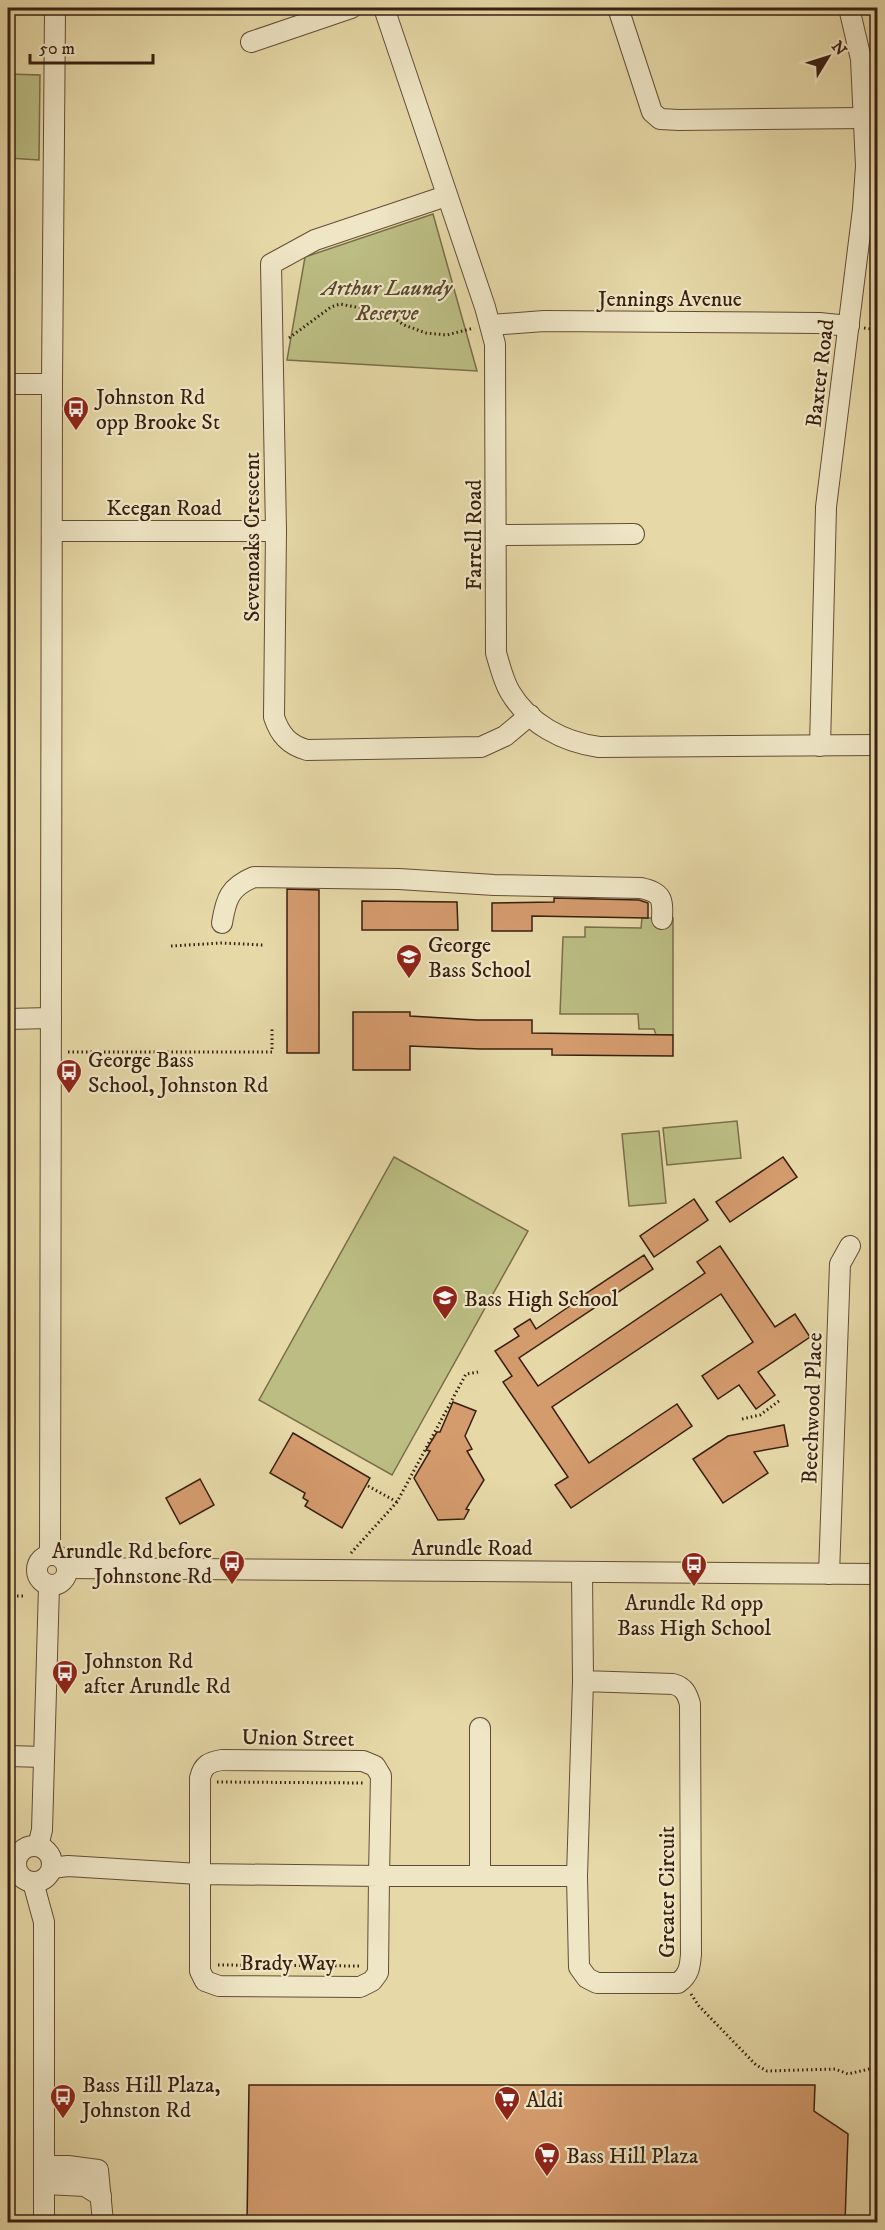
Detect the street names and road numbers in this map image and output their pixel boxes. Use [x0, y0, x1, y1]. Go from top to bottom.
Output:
street label: Jennings Avenue [596, 286, 742, 313]
street label: Baxter Road [800, 318, 841, 429]
street label: Sevenoaks Crescent [239, 452, 266, 622]
street label: Farrell Road [461, 479, 488, 591]
street label: Keegan Road [106, 495, 222, 522]
street label: Beechwood Place [796, 1332, 829, 1484]
street label: Arundle Road [411, 1535, 533, 1562]
street label: Union Street [241, 1724, 355, 1753]
street label: Greater Circuit [654, 1826, 681, 1958]
street label: Brady Way [240, 1950, 336, 1977]

